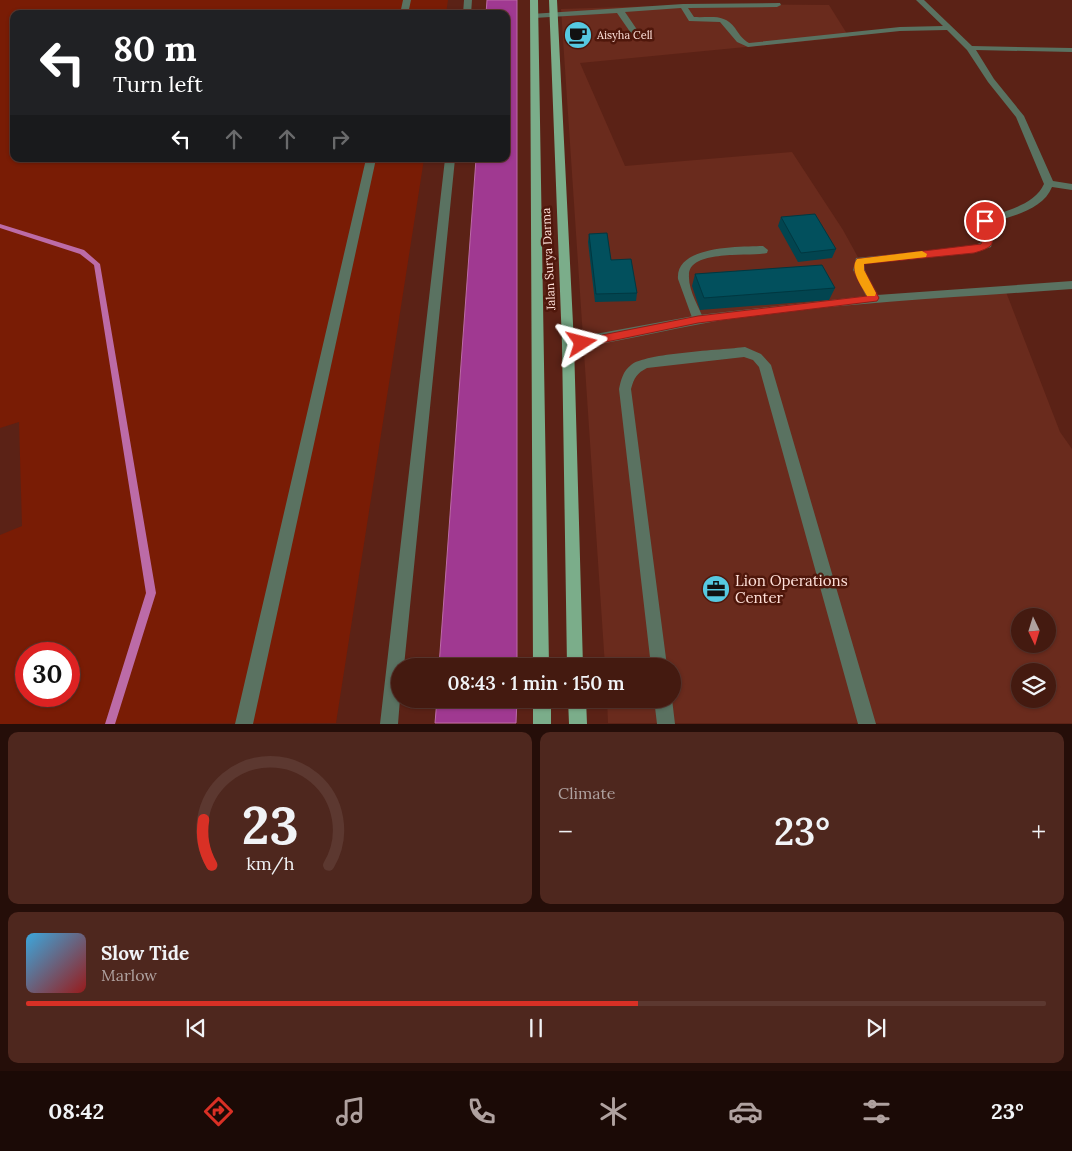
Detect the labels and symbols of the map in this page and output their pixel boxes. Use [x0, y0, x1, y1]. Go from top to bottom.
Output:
cafe icon: Aisyha Cell [563, 20, 593, 50]
place label: Aisyha Cell [596, 28, 653, 42]
pin [964, 200, 1006, 242]
street label: Jalan Surya Darma [538, 207, 558, 312]
position arrow [555, 316, 607, 368]
place label: Lion Operations Center [735, 571, 848, 607]
office icon: Lion Operations Center [701, 574, 731, 604]
north arrow [1011, 608, 1056, 652]
speed limit sign: 30 [15, 642, 80, 707]

